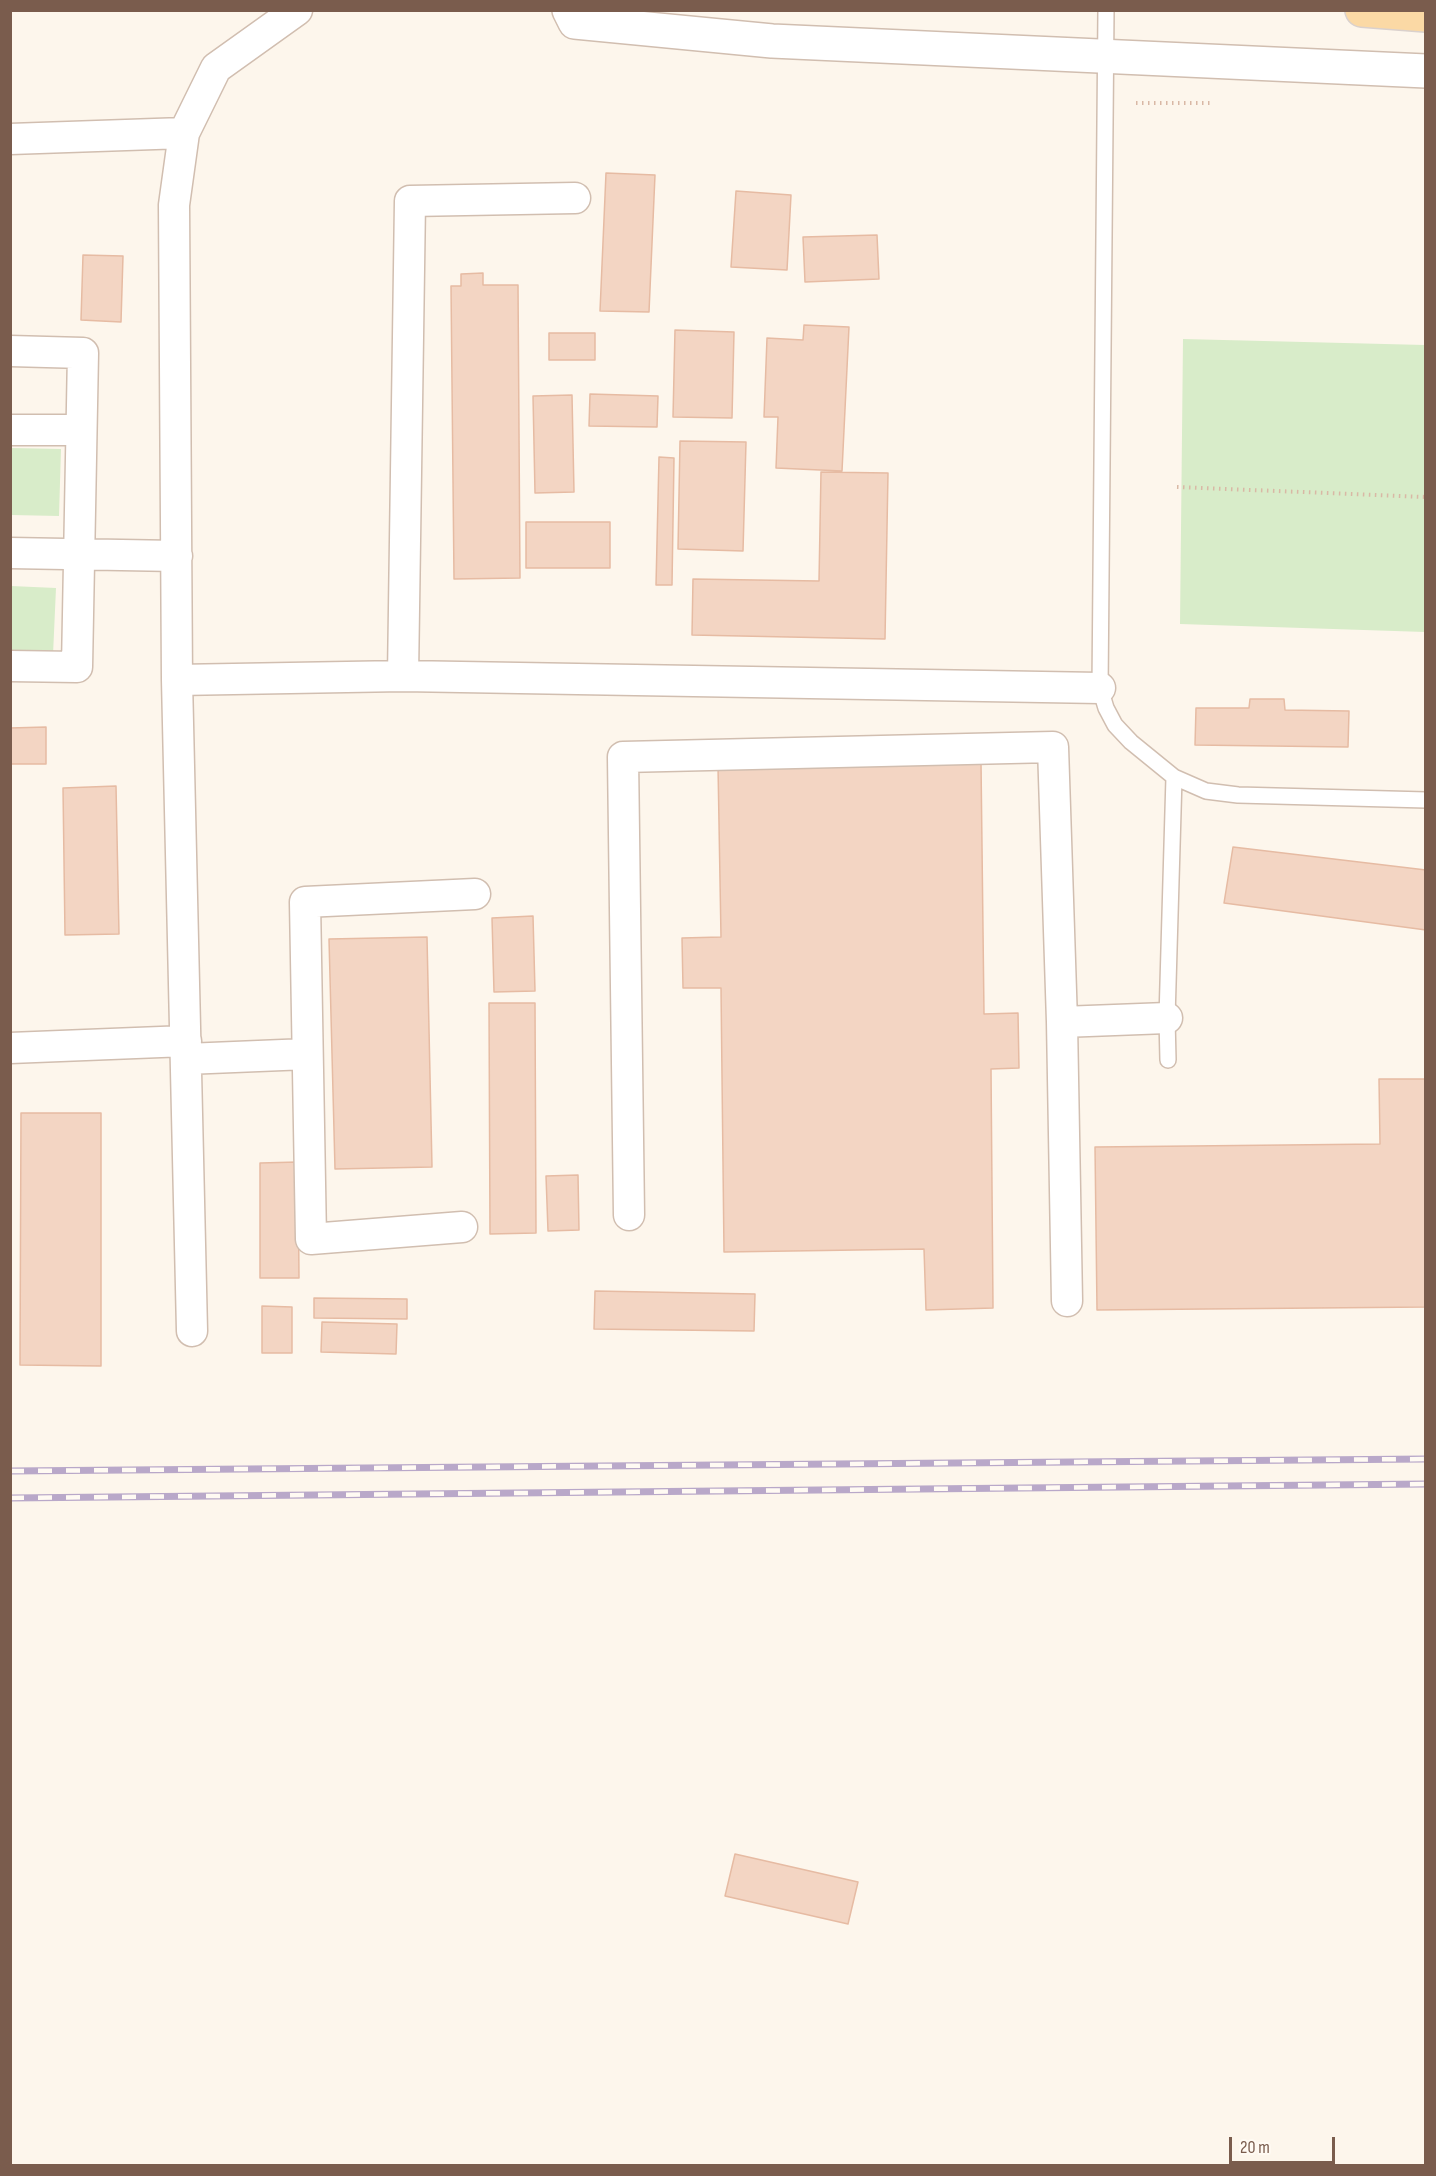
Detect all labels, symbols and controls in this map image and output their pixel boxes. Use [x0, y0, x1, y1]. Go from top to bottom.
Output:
scale bar [1232, 2125, 1338, 2163]
text: 20 m [1240, 2137, 1270, 2158]

